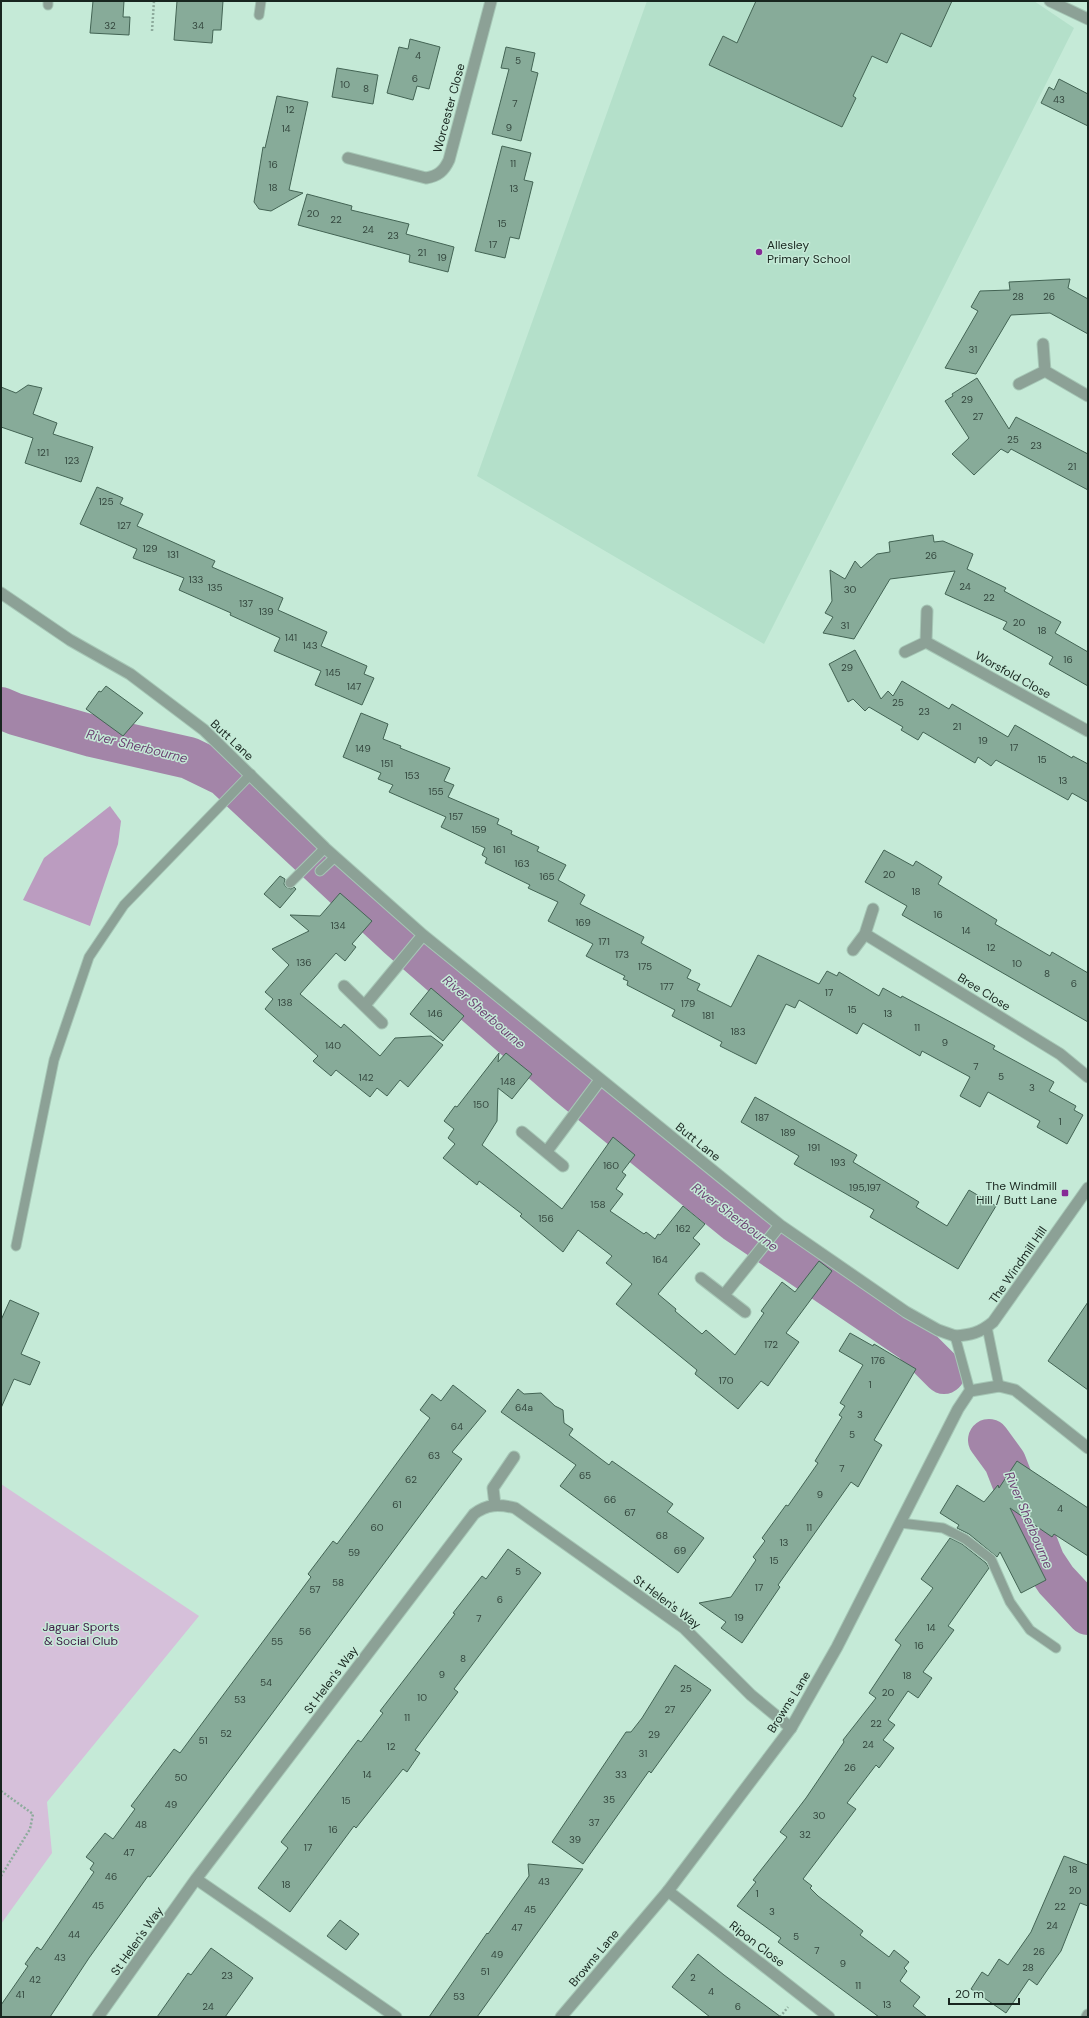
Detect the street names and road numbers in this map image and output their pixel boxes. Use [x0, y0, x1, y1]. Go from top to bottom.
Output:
street label: Worcester Close [429, 61, 469, 155]
street label: Worsfold Close [972, 648, 1054, 702]
street label: Butt Lane [207, 716, 257, 764]
street label: Bree Close [955, 969, 1014, 1015]
street label: Butt Lane [672, 1119, 724, 1165]
street label: The Windmill Hill [985, 1223, 1051, 1307]
street label: St Helen's Way [630, 1571, 704, 1633]
street label: St Helen's Way [300, 1643, 362, 1717]
street label: Browns Lane [764, 1668, 814, 1736]
street label: St Helen's Way [107, 1903, 167, 1979]
street label: Ripon Close [726, 1917, 788, 1971]
street label: Browns Lane [565, 1926, 623, 1990]

